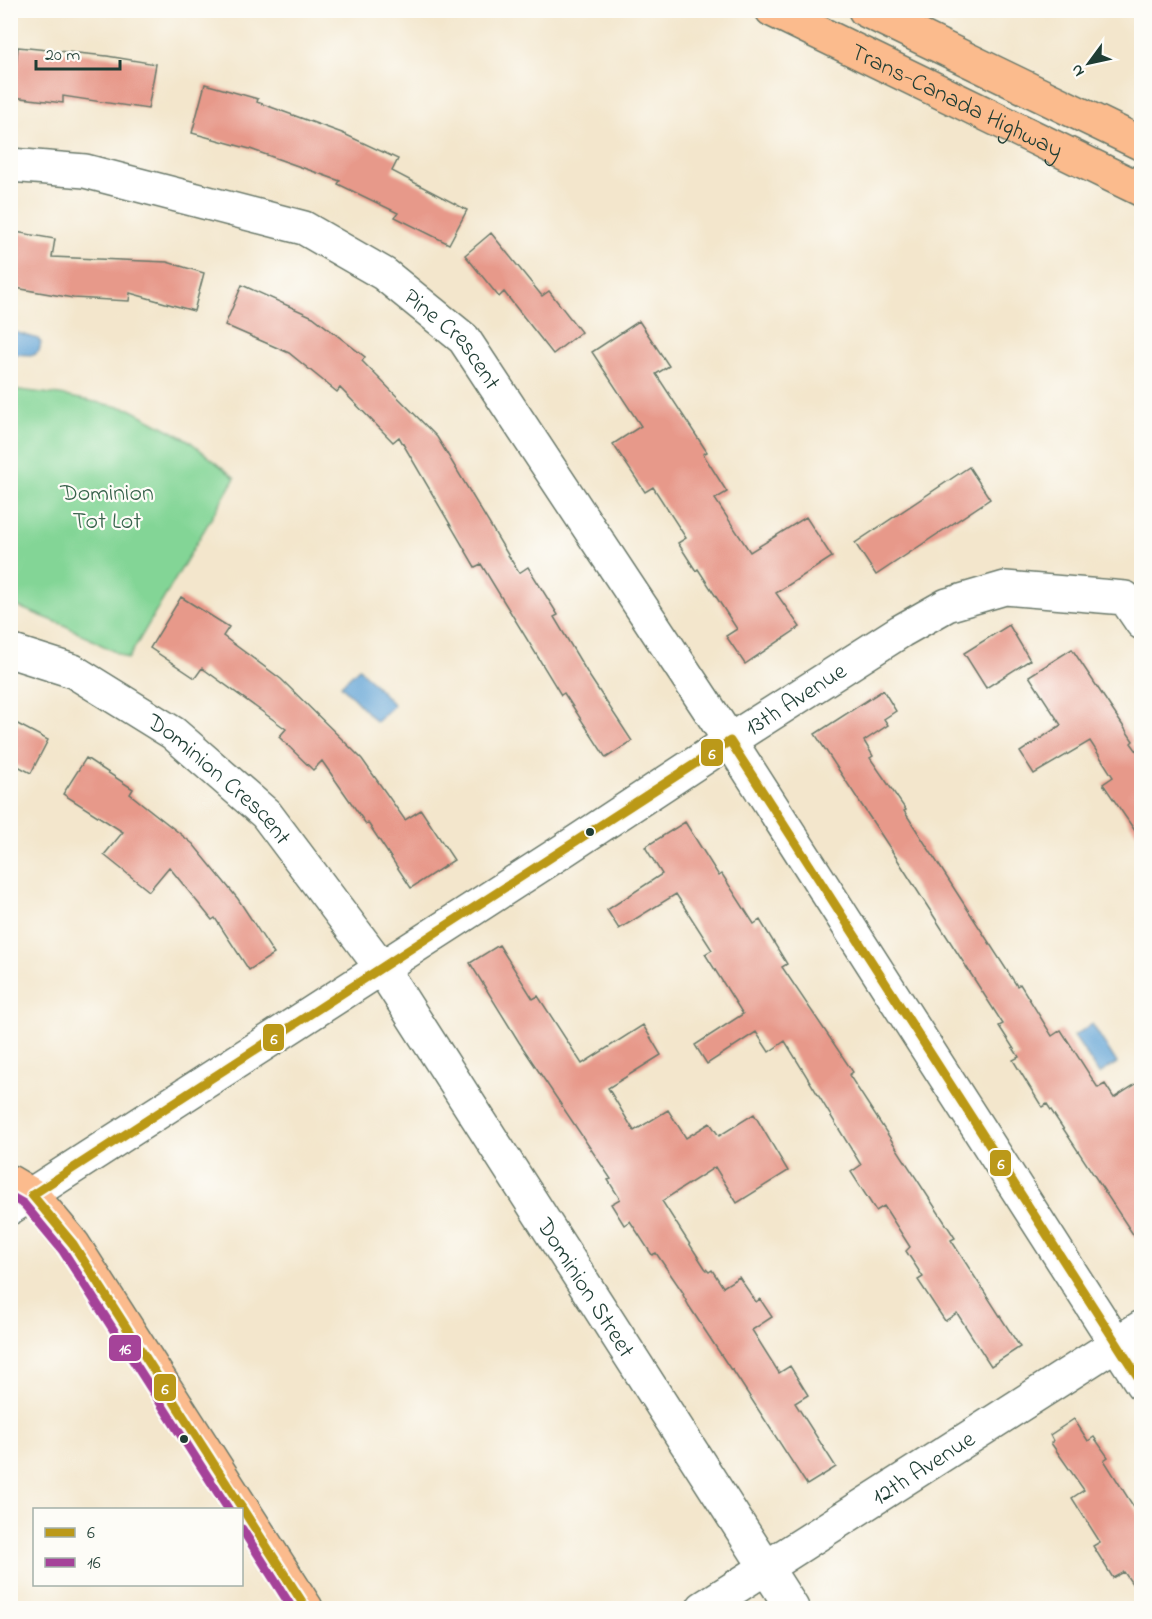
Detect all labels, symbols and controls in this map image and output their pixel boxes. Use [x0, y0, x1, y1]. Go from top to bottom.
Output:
scale bar [36, 33, 120, 71]
north arrow [1059, 33, 1119, 93]
street label: Trans-Canada Highway [844, 36, 1068, 170]
text: 20 m [45, 43, 80, 69]
text: N [1065, 59, 1091, 81]
street label: Pine Crescent [395, 281, 508, 398]
park label: Dominion Tot Lot [59, 477, 154, 540]
street label: 13th Avenue [739, 655, 855, 746]
street label: Dominion Crescent [139, 705, 299, 853]
line badge: 6 [700, 738, 724, 767]
text: 6 [707, 743, 716, 767]
unlabelled marker [584, 826, 596, 838]
line badge: 6 [262, 1023, 285, 1052]
text: 6 [269, 1028, 278, 1052]
line badge: 6 [989, 1149, 1012, 1177]
text: 6 [996, 1153, 1005, 1177]
street label: Dominion Street [526, 1211, 642, 1366]
line badge: 16 [108, 1334, 142, 1362]
text: 16 [119, 1338, 132, 1362]
line badge: 6 [153, 1373, 177, 1402]
text: 6 [160, 1378, 169, 1402]
street label: 12th Avenue [866, 1423, 983, 1516]
unlabelled marker [178, 1433, 190, 1445]
legend [33, 1508, 243, 1586]
text: 6 [87, 1521, 95, 1547]
text: 16 [87, 1551, 101, 1577]

